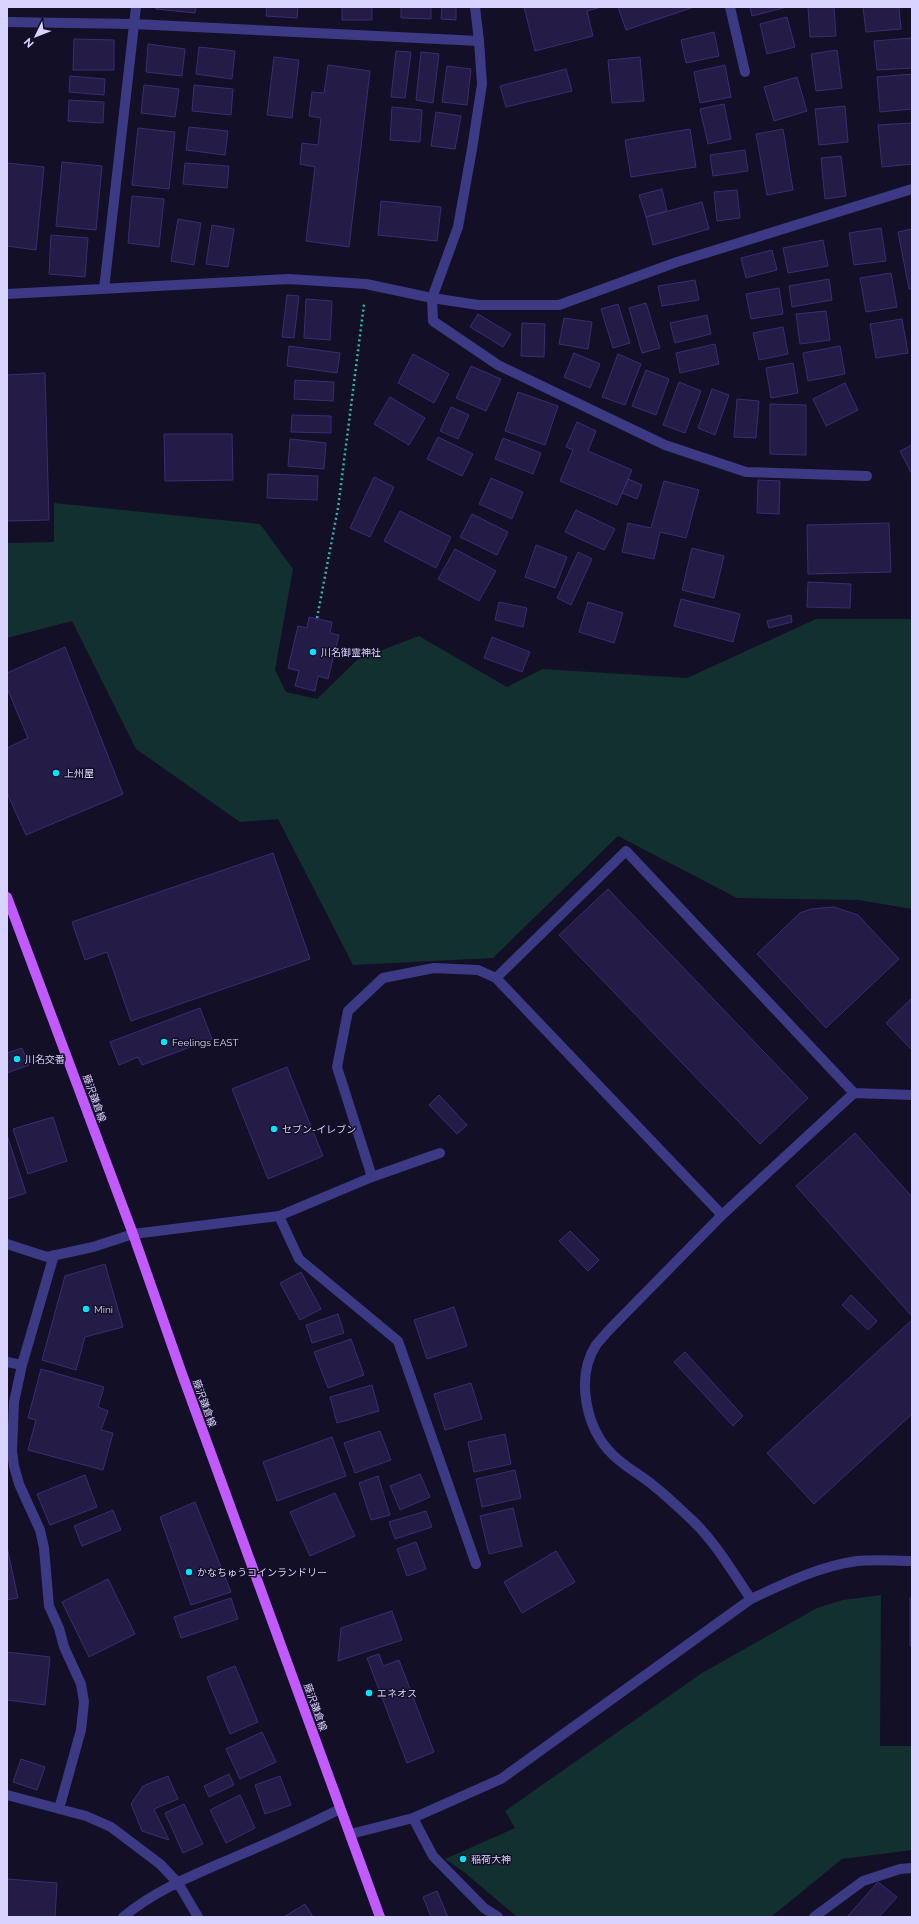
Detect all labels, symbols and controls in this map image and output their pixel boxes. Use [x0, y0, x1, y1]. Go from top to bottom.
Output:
north arrow [16, 16, 56, 56]
text: N [21, 35, 37, 50]
marker: 川名御霊神社 [308, 647, 318, 657]
place label: 川名御霊神社 [321, 647, 381, 658]
marker: 上州屋 [51, 768, 61, 778]
place label: 上州屋 [64, 768, 94, 779]
marker: Feelings EAST [159, 1037, 169, 1047]
place label: Feelings EAST [172, 1037, 239, 1048]
marker: 川名交番 [12, 1054, 22, 1064]
place label: 川名交番 [25, 1054, 65, 1065]
street label: 藤沢鎌倉線 [81, 1073, 108, 1124]
marker: セブン-イレブン [269, 1124, 279, 1134]
place label: セブン-イレブン [282, 1124, 356, 1135]
marker: Mini [81, 1304, 91, 1314]
place label: Mini [94, 1304, 113, 1315]
street label: 藤沢鎌倉線 [191, 1378, 218, 1429]
marker: かなちゅうコインランドリー [184, 1567, 194, 1577]
place label: かなちゅうコインランドリー [197, 1567, 327, 1578]
street label: 藤沢鎌倉線 [302, 1682, 329, 1733]
marker: エネオス [364, 1688, 374, 1698]
place label: エネオス [377, 1688, 417, 1699]
marker: 稲荷大神 [458, 1854, 468, 1864]
place label: 稲荷大神 [471, 1854, 511, 1865]

